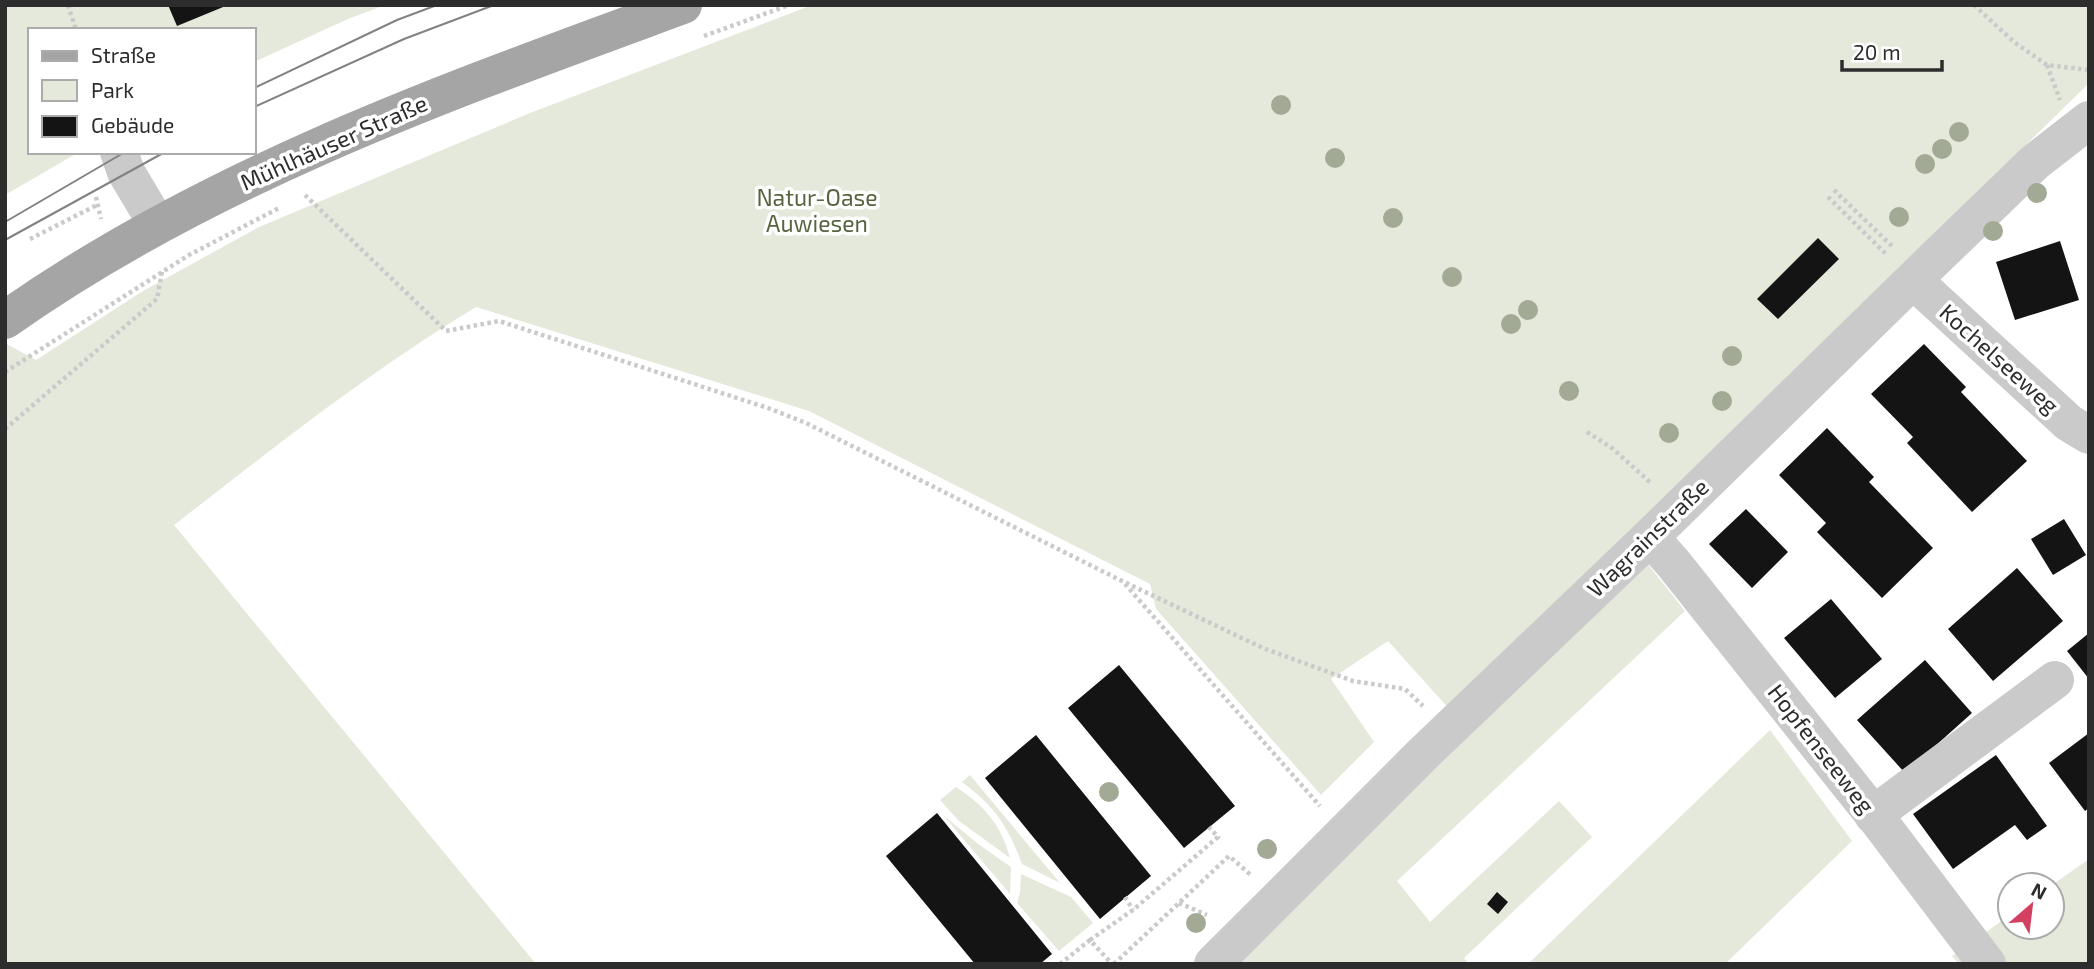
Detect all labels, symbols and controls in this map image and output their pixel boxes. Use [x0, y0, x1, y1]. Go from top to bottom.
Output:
legend [28, 28, 256, 154]
scale bar [1842, 28, 1942, 72]
text: 20 m [1853, 39, 1901, 64]
text: Straße [91, 42, 156, 67]
text: Park [91, 77, 134, 102]
street label: Mühlhäuser Straße [236, 88, 431, 196]
text: Gebäude [91, 112, 174, 137]
park label: Natur-Oase Auwiesen [756, 183, 878, 237]
street label: Kochelseeweg [1934, 297, 2065, 419]
street label: Wagrainstraße [1581, 472, 1714, 602]
street label: Hopfenseeweg [1763, 678, 1881, 819]
north arrow [1996, 871, 2066, 941]
text: N [2028, 877, 2051, 904]

